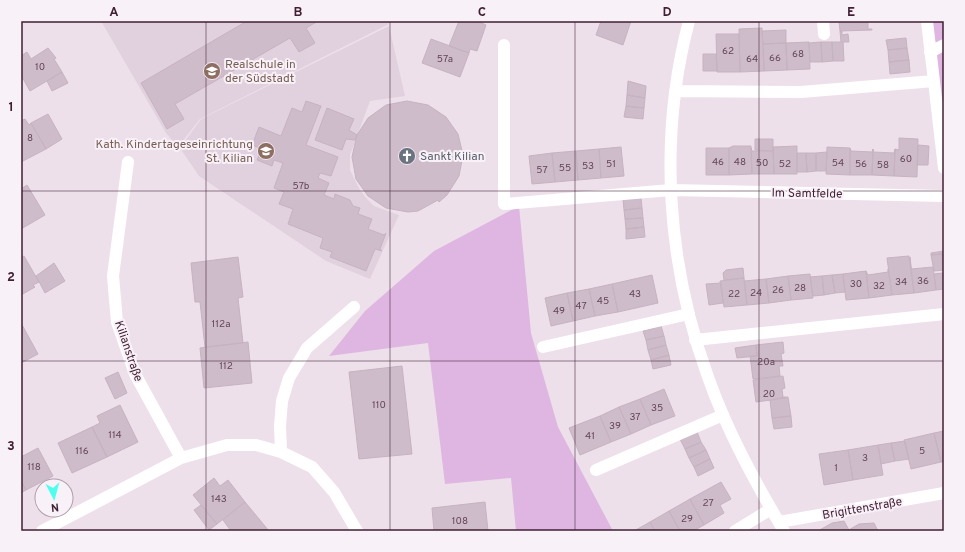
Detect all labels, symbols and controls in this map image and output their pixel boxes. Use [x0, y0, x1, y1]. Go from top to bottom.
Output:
text: A [109, 5, 119, 21]
text: B [294, 5, 303, 21]
text: C [478, 5, 486, 21]
text: D [662, 5, 672, 21]
text: E [847, 5, 855, 21]
house number: 62 [722, 45, 734, 58]
house number: 68 [792, 48, 804, 61]
house number: 66 [769, 52, 781, 65]
house number: 57a [437, 53, 453, 66]
house number: 64 [746, 53, 758, 66]
place label: Realschule in der Südstadt [225, 57, 296, 87]
house number: 10 [35, 61, 45, 74]
school or university icon: Realschule in der Südstadt [202, 61, 222, 81]
text: 1 [8, 100, 14, 116]
house number: 8 [27, 132, 33, 145]
place label: Kath. Kindertageseinrichtung St. Kilian [96, 137, 253, 167]
school or university icon: Kath. Kindertageseinrichtung St. Kilian [256, 141, 276, 161]
church icon: Sankt Kilian [397, 146, 417, 166]
place label: Sankt Kilian [420, 149, 484, 165]
house number: 60 [900, 153, 912, 166]
house number: 46 [712, 156, 724, 169]
house number: 48 [734, 156, 746, 169]
house number: 50 [756, 157, 768, 170]
house number: 54 [832, 157, 844, 170]
house number: 51 [606, 158, 616, 171]
house number: 52 [779, 158, 791, 171]
house number: 56 [855, 158, 867, 171]
house number: 58 [877, 159, 889, 172]
house number: 53 [582, 160, 594, 173]
house number: 55 [559, 162, 571, 175]
house number: 57 [536, 164, 548, 177]
house number: 57b [293, 180, 310, 193]
street label: Im Samtfelde [771, 185, 843, 203]
text: 2 [7, 270, 15, 286]
house number: 36 [917, 275, 929, 288]
house number: 34 [895, 276, 907, 289]
house number: 30 [850, 278, 862, 291]
house number: 32 [873, 280, 885, 293]
house number: 28 [794, 282, 806, 295]
house number: 26 [772, 284, 784, 297]
house number: 24 [750, 287, 762, 300]
house number: 43 [629, 288, 641, 301]
house number: 22 [728, 288, 740, 301]
house number: 45 [597, 295, 609, 308]
house number: 47 [575, 300, 587, 313]
house number: 49 [553, 305, 565, 318]
house number: 112a [212, 318, 230, 331]
street label: Kilianstraße [110, 319, 146, 384]
house number: 20a [757, 356, 775, 369]
house number: 112 [219, 360, 233, 373]
house number: 20 [763, 388, 775, 401]
house number: 110 [372, 399, 386, 412]
house number: 35 [651, 402, 663, 415]
house number: 37 [629, 411, 641, 424]
house number: 39 [609, 420, 621, 433]
house number: 114 [108, 429, 122, 442]
house number: 41 [585, 430, 595, 443]
text: 3 [7, 439, 15, 455]
house number: 116 [75, 445, 89, 458]
house number: 5 [919, 445, 925, 458]
house number: 3 [862, 452, 868, 465]
house number: 118 [27, 461, 41, 474]
house number: 1 [834, 462, 838, 475]
north arrow [34, 478, 74, 518]
house number: 143 [211, 493, 227, 506]
street label: Brigittenstraße [821, 494, 903, 524]
house number: 27 [702, 497, 714, 510]
text: N [50, 500, 60, 514]
house number: 29 [681, 513, 693, 526]
house number: 108 [452, 515, 468, 528]

